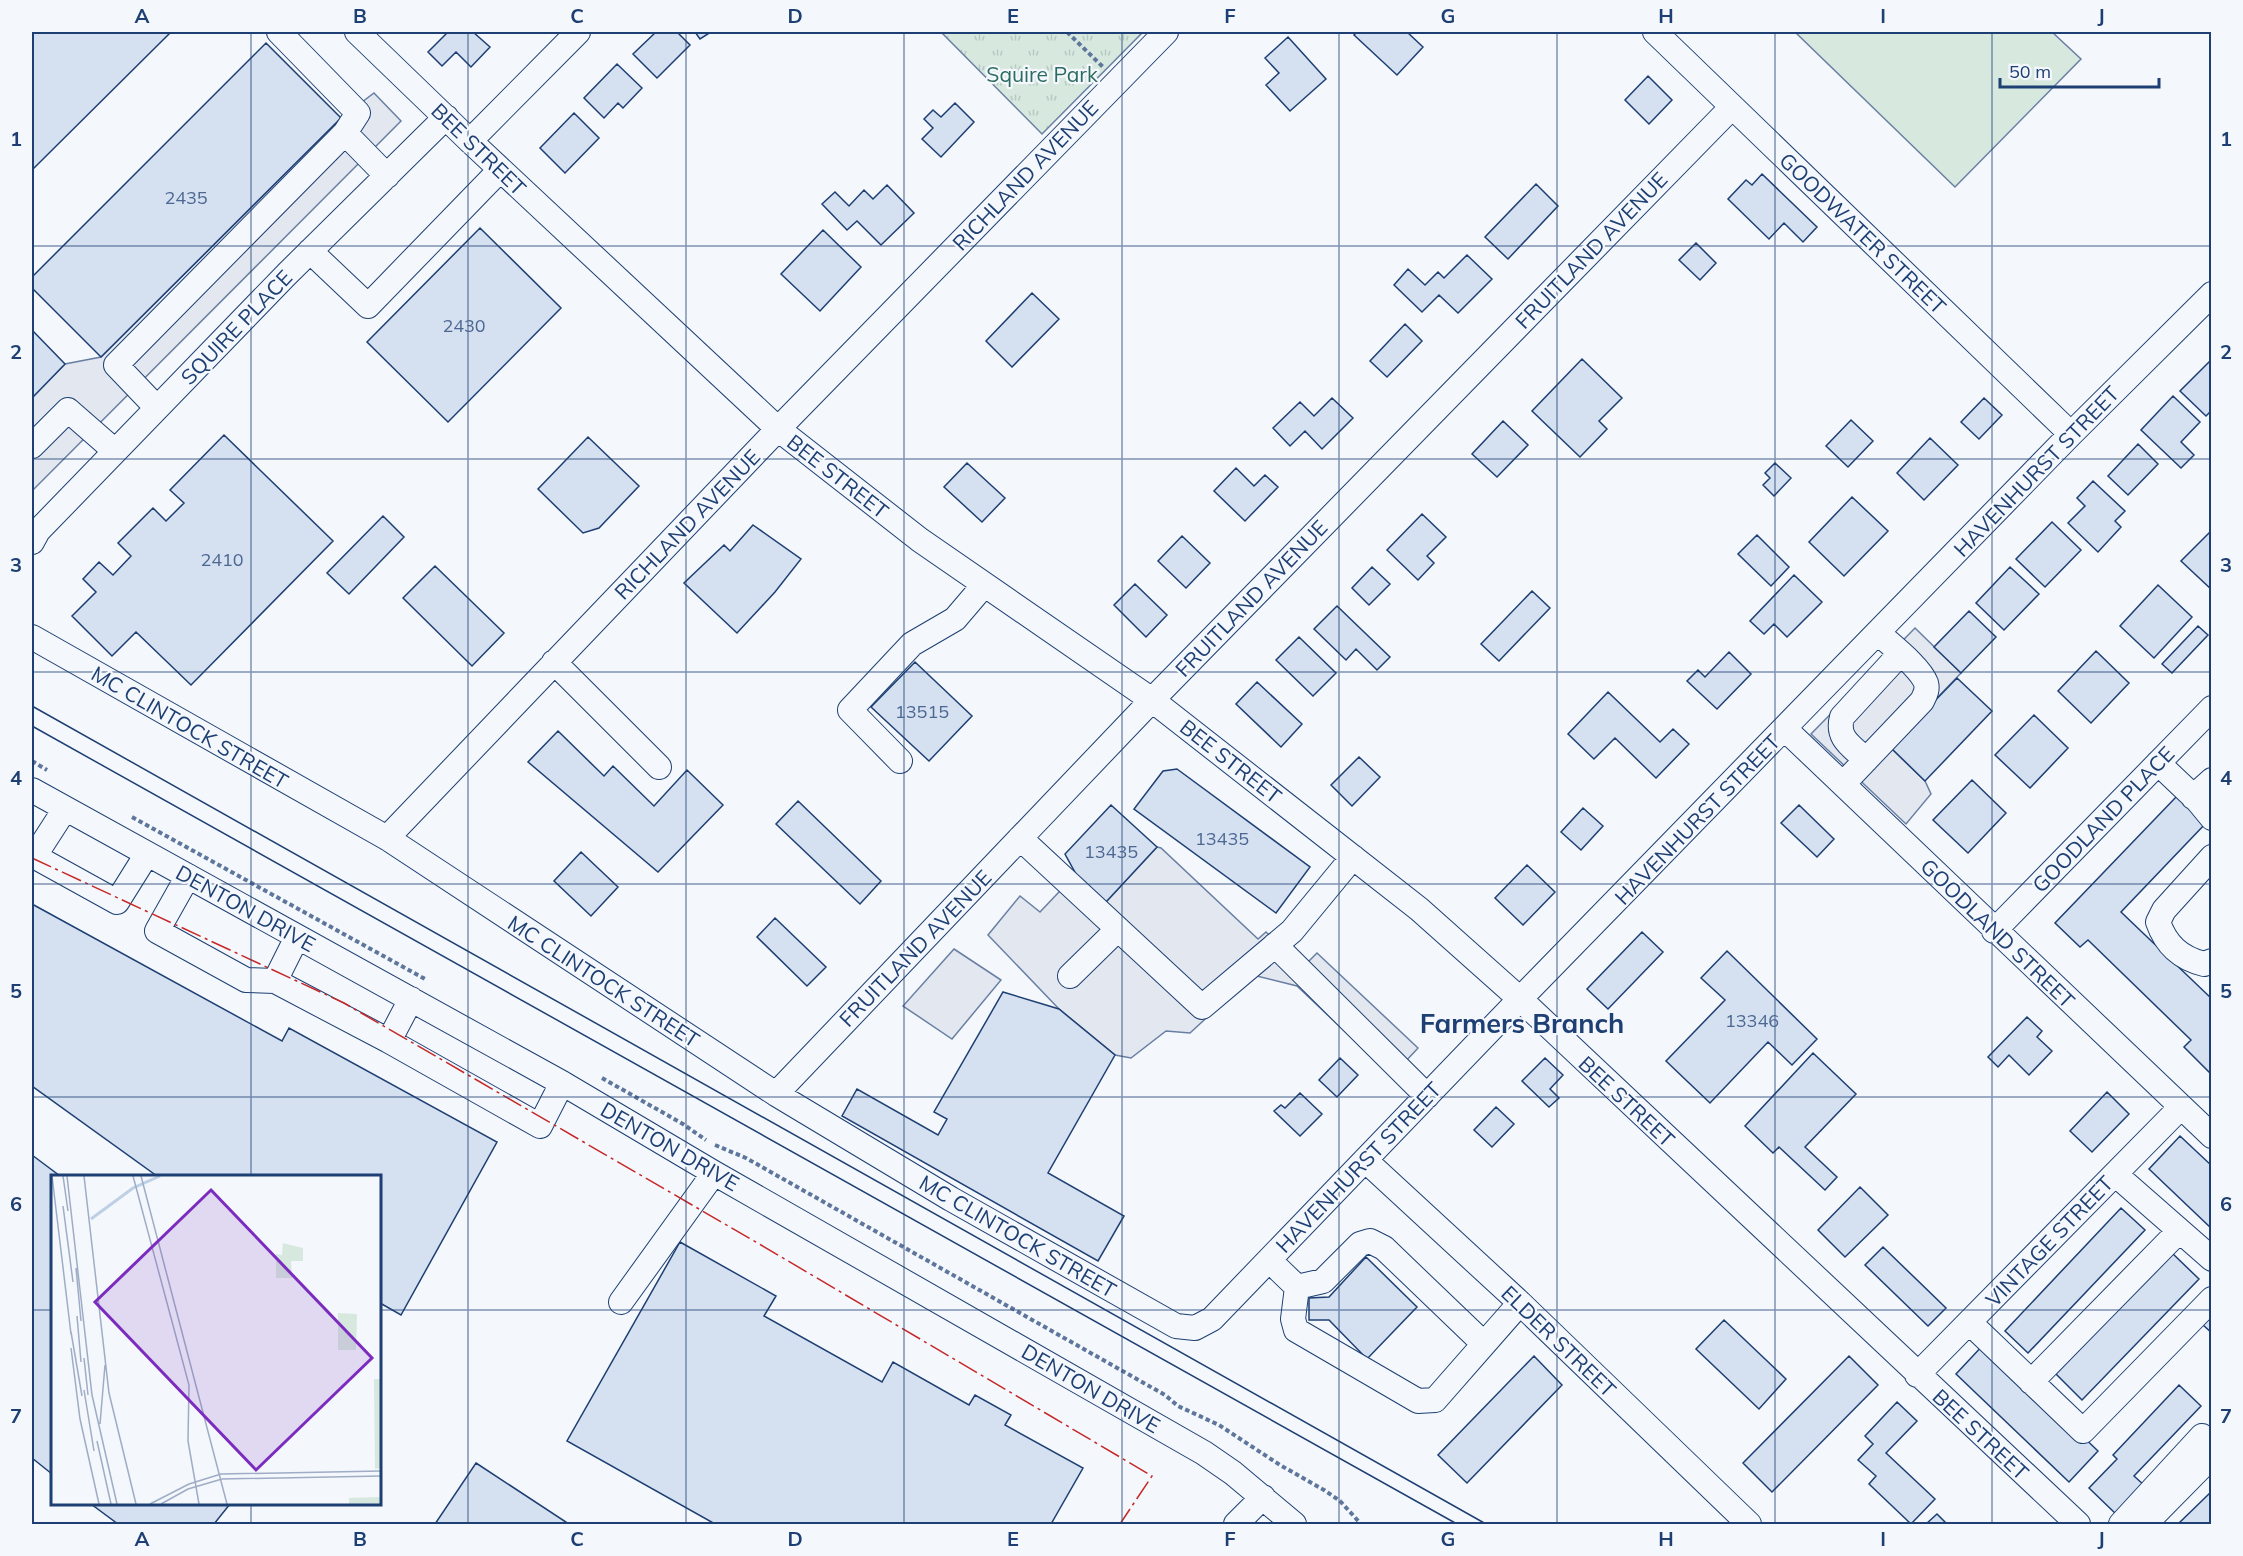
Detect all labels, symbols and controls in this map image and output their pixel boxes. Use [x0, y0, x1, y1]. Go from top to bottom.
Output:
text: A [135, 3, 150, 28]
text: B [353, 3, 367, 28]
text: C [570, 3, 584, 28]
text: D [787, 3, 803, 28]
text: E [1007, 3, 1019, 28]
text: F [1224, 3, 1236, 28]
text: G [1441, 3, 1455, 28]
text: H [1658, 3, 1674, 28]
text: I [1880, 3, 1886, 28]
text: J [2097, 3, 2105, 28]
scale bar [2000, 51, 2159, 89]
text: 50 m [2009, 60, 2051, 83]
park label: Squire Park [986, 61, 1098, 87]
street label: RICHLAND AVENUE [947, 95, 1103, 255]
street label: BEE STREET [426, 97, 532, 201]
text: 1 [10, 126, 22, 151]
text: 1 [2220, 126, 2232, 151]
street label: GOODWATER STREET [1774, 147, 1952, 319]
street label: FRUITLAND AVENUE [1509, 166, 1673, 334]
house number: 2435 [164, 186, 208, 209]
street label: SQUIRE PLACE [175, 264, 297, 390]
house number: 2430 [442, 314, 486, 337]
text: 2 [10, 339, 22, 364]
text: 2 [2220, 339, 2232, 364]
street label: HAVENHURST STREET [1948, 380, 2124, 562]
street label: BEE STREET [782, 428, 894, 524]
street label: RICHLAND AVENUE [609, 444, 765, 604]
street label: FRUITLAND AVENUE [1169, 514, 1333, 682]
house number: 2410 [200, 548, 244, 571]
text: 3 [10, 552, 22, 577]
text: 3 [2220, 552, 2232, 577]
street label: MC CLINTOCK STREET [87, 660, 293, 794]
house number: 13515 [895, 700, 949, 723]
street label: BEE STREET [1175, 713, 1287, 809]
street label: HAVENHURST STREET [1609, 728, 1785, 910]
street label: GOODLAND PLACE [2026, 740, 2180, 898]
text: 4 [10, 765, 22, 790]
text: 4 [2220, 765, 2232, 790]
house number: 13435 [1195, 827, 1249, 850]
house number: 13435 [1084, 840, 1138, 863]
street label: GOODLAND STREET [1916, 853, 2081, 1013]
street label: DENTON DRIVE [172, 859, 320, 957]
street label: FRUITLAND AVENUE [833, 864, 997, 1032]
street label: MC CLINTOCK STREET [503, 909, 705, 1053]
text: 5 [10, 978, 22, 1003]
text: 5 [2220, 978, 2232, 1003]
district label: Farmers Branch [1420, 1006, 1624, 1040]
house number: 13346 [1725, 1009, 1779, 1032]
street label: BEE STREET [1574, 1050, 1681, 1152]
street label: HAVENHURST STREET [1270, 1076, 1446, 1258]
street label: DENTON DRIVE [596, 1096, 744, 1196]
street label: MC CLINTOCK STREET [915, 1169, 1121, 1303]
street label: VINTAGE STREET [1980, 1170, 2118, 1312]
inset map [51, 1175, 381, 1505]
text: 6 [10, 1191, 22, 1216]
text: 6 [2220, 1191, 2232, 1216]
street label: ELDER STREET [1496, 1280, 1622, 1402]
street label: DENTON DRIVE [1017, 1338, 1165, 1438]
street label: BEE STREET [1928, 1383, 2035, 1485]
text: 7 [10, 1403, 22, 1428]
text: 7 [2220, 1403, 2232, 1428]
text: A [135, 1526, 150, 1551]
text: B [353, 1526, 367, 1551]
text: C [570, 1526, 584, 1551]
text: D [787, 1526, 803, 1551]
text: E [1007, 1526, 1019, 1551]
text: F [1224, 1526, 1236, 1551]
text: G [1441, 1526, 1455, 1551]
text: H [1658, 1526, 1674, 1551]
text: I [1880, 1526, 1886, 1551]
text: J [2097, 1526, 2105, 1551]

